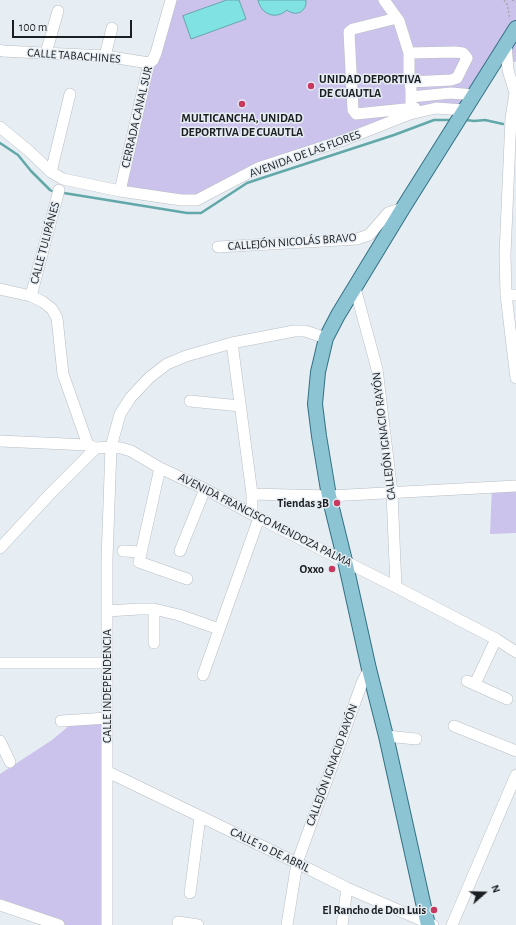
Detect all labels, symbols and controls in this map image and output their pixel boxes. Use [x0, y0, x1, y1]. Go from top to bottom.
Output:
scale bar [14, 12, 134, 38]
text: 100 m [19, 21, 47, 33]
street label: CALLE TABACHINES [27, 46, 121, 66]
street label: CERRADA CANAL SUR [118, 65, 156, 169]
place label: UNIDAD DEPORTIVA DE CUAUTLA [319, 72, 421, 100]
marker: UNIDAD DEPORTIVA DE CUAUTLA [306, 81, 316, 91]
marker: MULTICANCHA, UNIDAD DEPORTIVA DE CUAUTLA [237, 99, 247, 109]
place label: MULTICANCHA, UNIDAD DEPORTIVA DE CUAUTLA [181, 111, 303, 139]
street label: AVENIDA DE LAS FLORES [247, 127, 363, 181]
street label: CALLE TULIPÁNES [27, 200, 63, 286]
street label: CALLEJÓN NICOLÁS BRAVO [227, 230, 357, 254]
street label: CALLEJÓN IGNACIO RAYÓN [369, 371, 399, 501]
street label: AVENIDA FRANCISCO MENDOZA PALMA [176, 470, 354, 570]
place label: Tiendas 3B [277, 496, 329, 510]
marker: Tiendas 3B [332, 498, 342, 508]
place label: Oxxo [299, 562, 324, 576]
marker: Oxxo [327, 564, 337, 574]
street label: CALLE INDEPENDENCIA [100, 629, 114, 743]
street label: CALLEJÓN IGNACIO RAYÓN [303, 702, 361, 828]
street label: CALLE 10 DE ABRIL [228, 824, 312, 876]
north arrow [464, 873, 504, 913]
text: N [489, 883, 502, 894]
place label: El Rancho de Don Luis [322, 903, 426, 917]
marker: El Rancho de Don Luis [429, 905, 439, 915]

